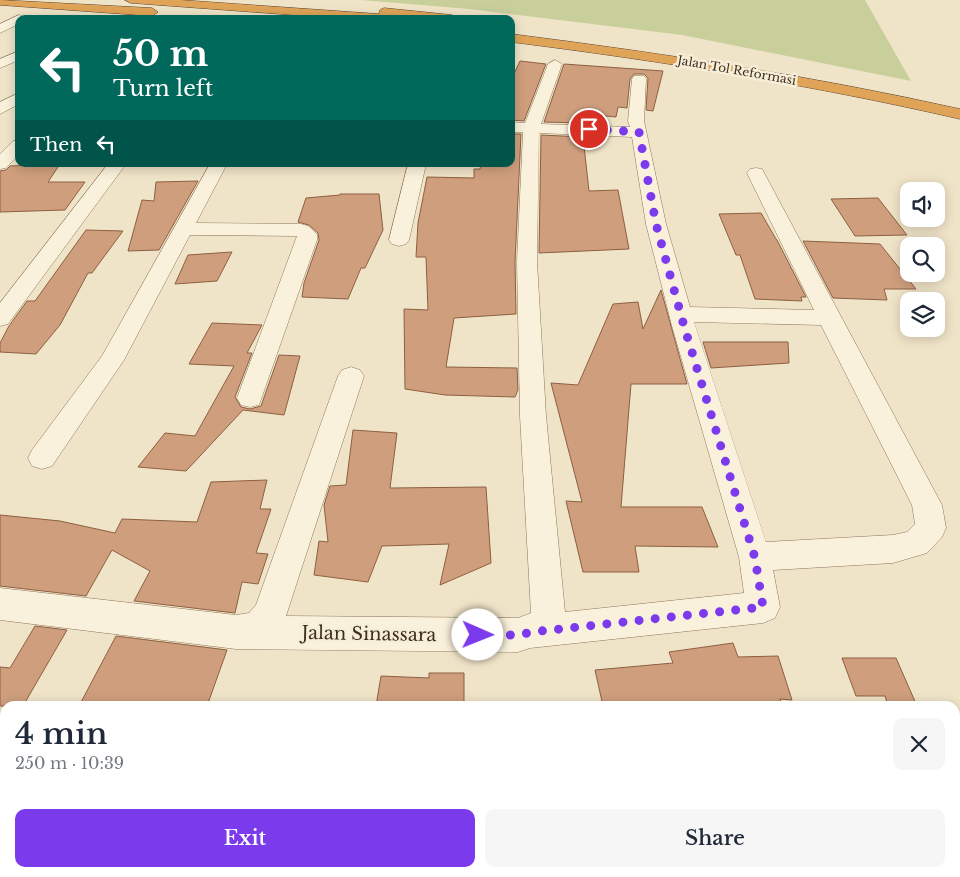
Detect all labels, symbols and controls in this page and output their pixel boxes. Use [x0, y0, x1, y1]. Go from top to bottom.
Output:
text: 50 m [113, 32, 208, 75]
icon: left [30, 35, 95, 100]
street label: Jalan Tol Reformasi [675, 52, 797, 88]
text: Turn left [113, 75, 213, 102]
pin [568, 108, 610, 150]
icon: arrive [575, 115, 603, 143]
icon: left [92, 130, 120, 158]
text: Then [30, 133, 82, 156]
map controls [900, 182, 945, 337]
button: sound [900, 182, 945, 227]
button: search [900, 237, 945, 282]
button: layers [900, 292, 945, 337]
position arrow [451, 608, 503, 660]
street label: Jalan Sinassara [299, 622, 437, 646]
text: 4 min [15, 715, 107, 752]
button: close [893, 718, 945, 770]
text: 250 m · 10:39 [15, 753, 124, 773]
button: Exit [15, 809, 475, 867]
button: Share [485, 809, 945, 867]

